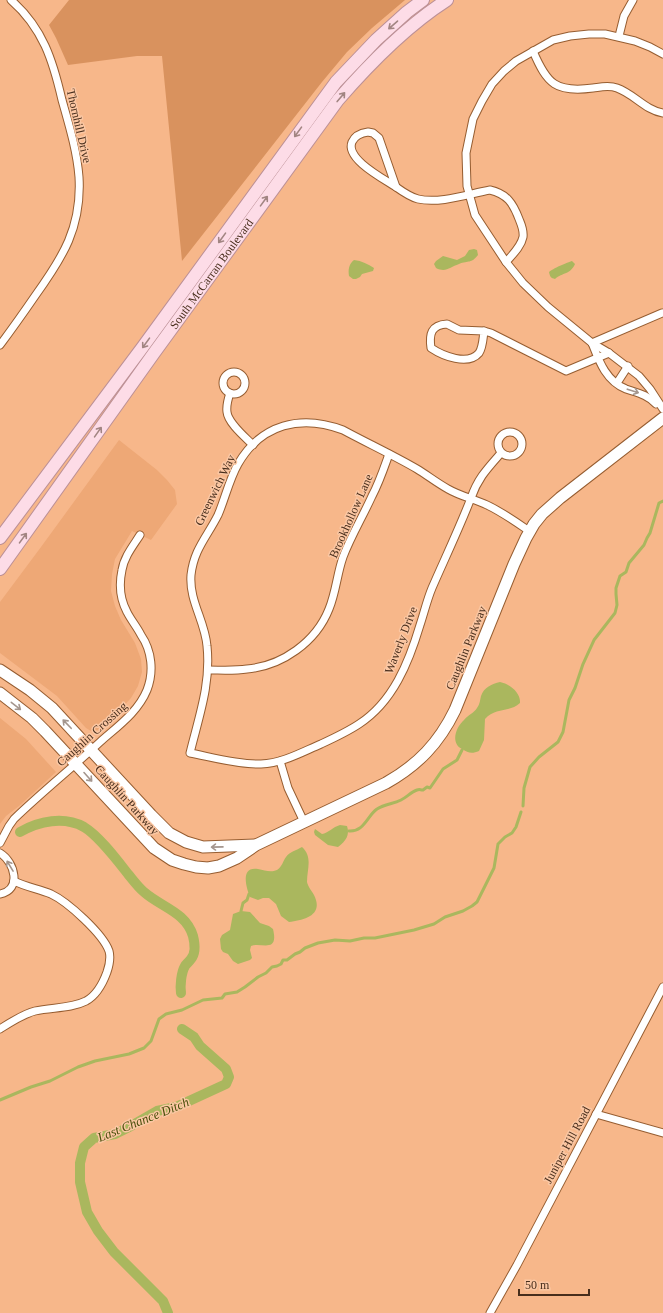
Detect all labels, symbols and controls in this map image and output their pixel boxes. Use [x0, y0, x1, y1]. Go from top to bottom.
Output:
one-way arrow [388, 20, 398, 29]
street label: Thornhill Drive [64, 88, 94, 164]
one-way arrow [337, 91, 346, 102]
one-way arrow [294, 127, 302, 138]
one-way arrow [260, 196, 268, 207]
street label: South McCarran Boulevard [167, 216, 256, 332]
one-way arrow [218, 232, 226, 243]
one-way arrow [141, 337, 150, 348]
one-way arrow [627, 388, 640, 395]
one-way arrow [94, 426, 102, 437]
street label: Greenwich Way [192, 452, 238, 528]
street label: Brookhollow Lane [326, 472, 376, 560]
one-way arrow [19, 532, 27, 543]
street label: Caughlin Parkway [443, 604, 489, 692]
street label: Waverly Drive [382, 605, 420, 675]
street label: Caughlin Crossing [54, 699, 130, 769]
one-way arrow [11, 701, 22, 710]
one-way arrow [62, 719, 72, 729]
street label: Caughlin Parkway [92, 762, 162, 838]
one-way arrow [84, 772, 93, 782]
one-way arrow [211, 843, 224, 850]
one-way arrow [6, 860, 14, 872]
water label: Last Chance Ditch [94, 1094, 191, 1145]
street label: Juniper Hill Road [541, 1104, 593, 1186]
scale bar [519, 1271, 589, 1297]
text: 50 m [525, 1278, 550, 1292]

